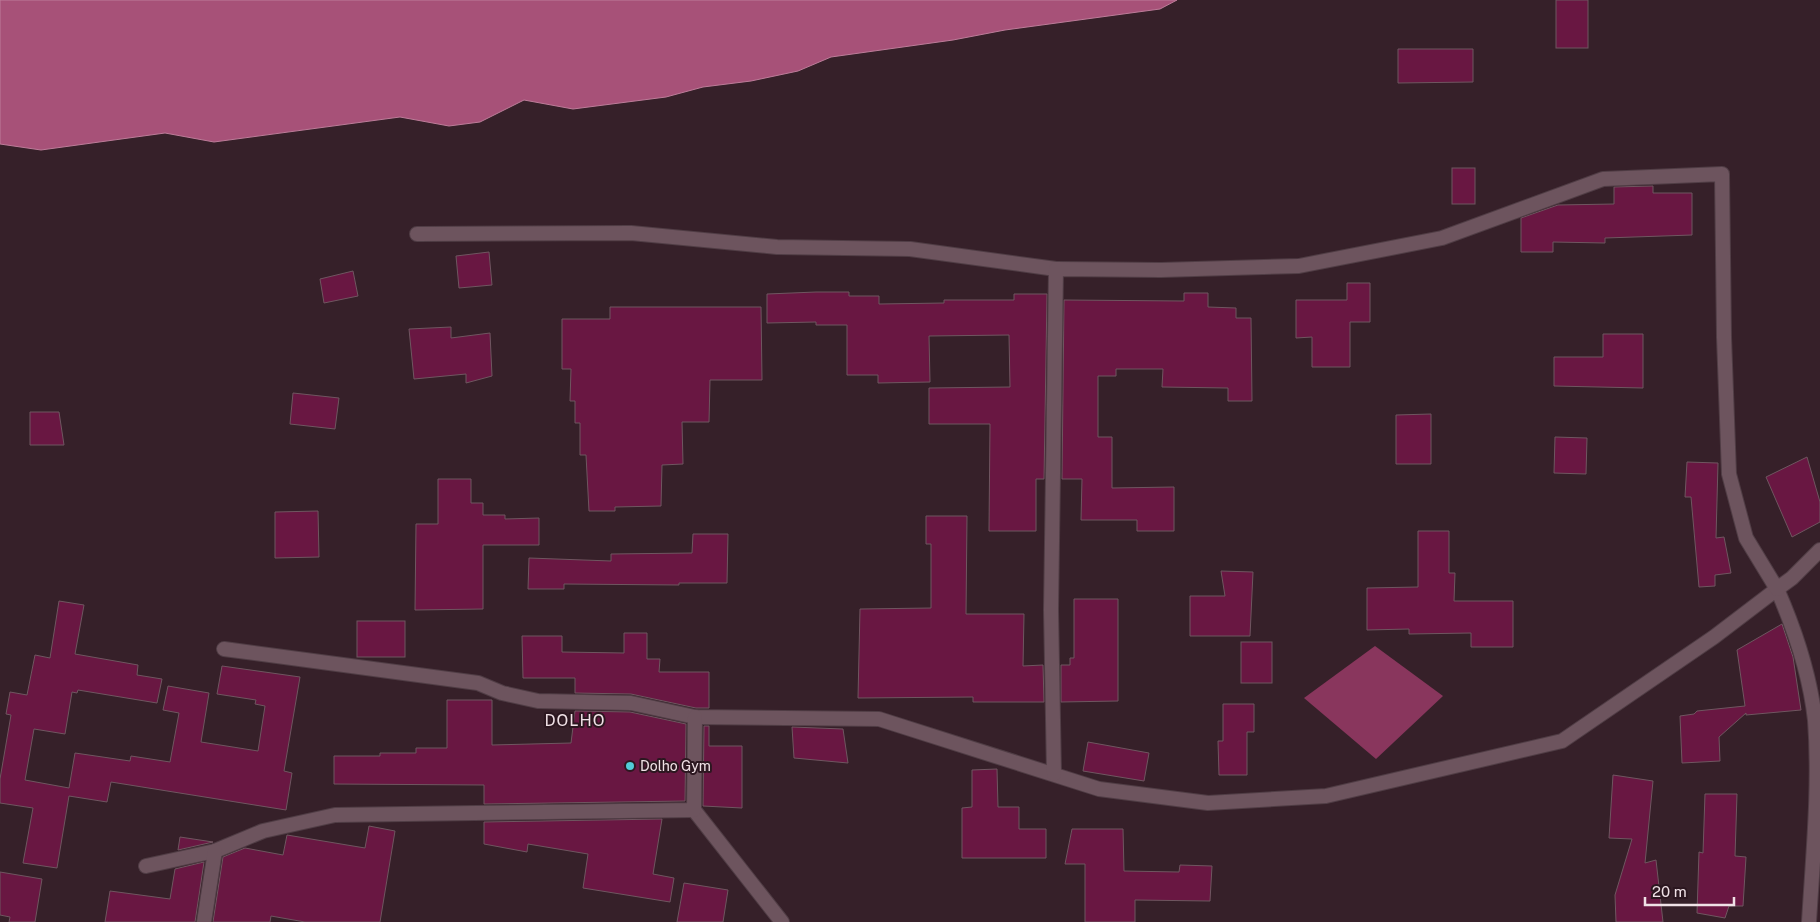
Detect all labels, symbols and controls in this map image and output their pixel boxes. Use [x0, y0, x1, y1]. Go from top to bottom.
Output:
district label: DOLHO [544, 711, 606, 730]
place label: Dolho Gym [640, 758, 711, 774]
marker: Dolho Gym [624, 760, 636, 772]
scale bar [1645, 874, 1734, 906]
text: 20 m [1652, 883, 1687, 900]

